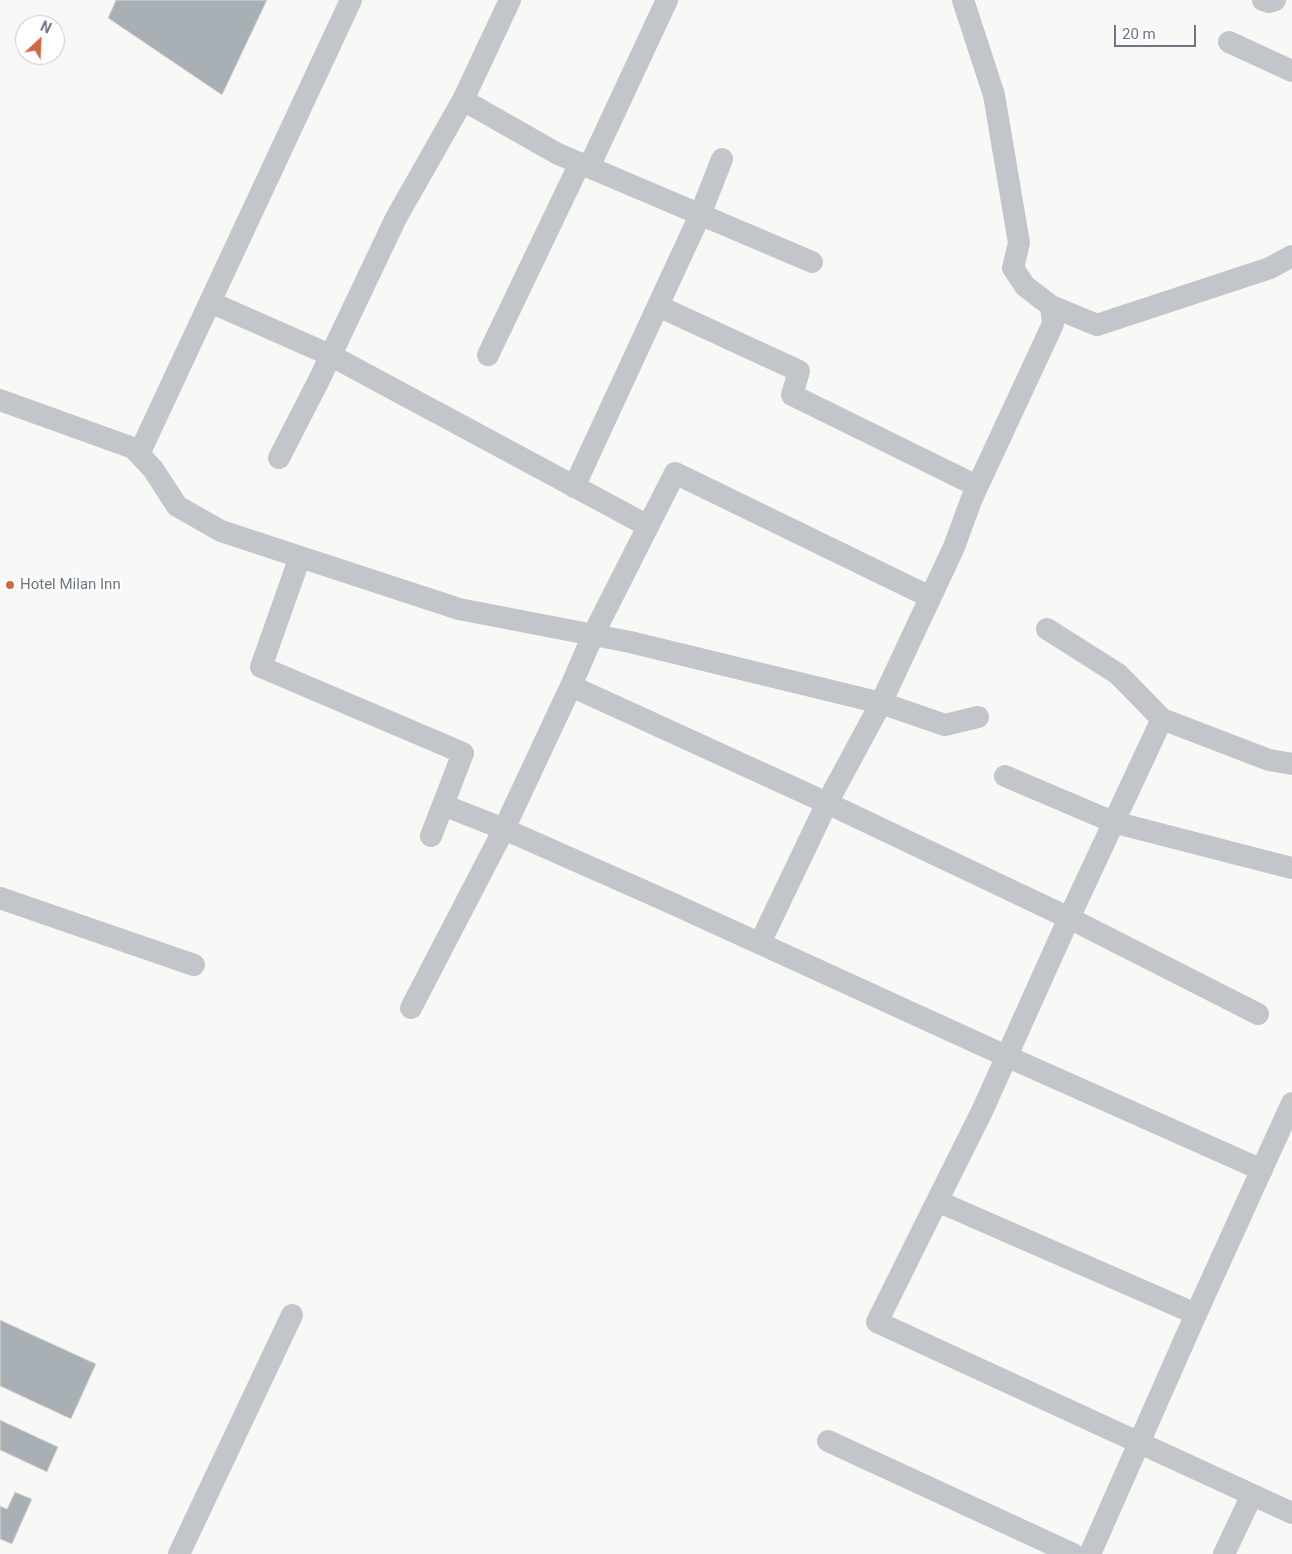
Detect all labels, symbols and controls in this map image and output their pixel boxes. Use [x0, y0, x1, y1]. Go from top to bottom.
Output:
north arrow [15, 15, 65, 65]
scale bar [1117, 15, 1200, 47]
text: N [38, 18, 54, 37]
text: 20 m [1122, 25, 1156, 43]
place label: Hotel Milan Inn [20, 576, 121, 594]
marker: Hotel Milan Inn [4, 579, 16, 591]

